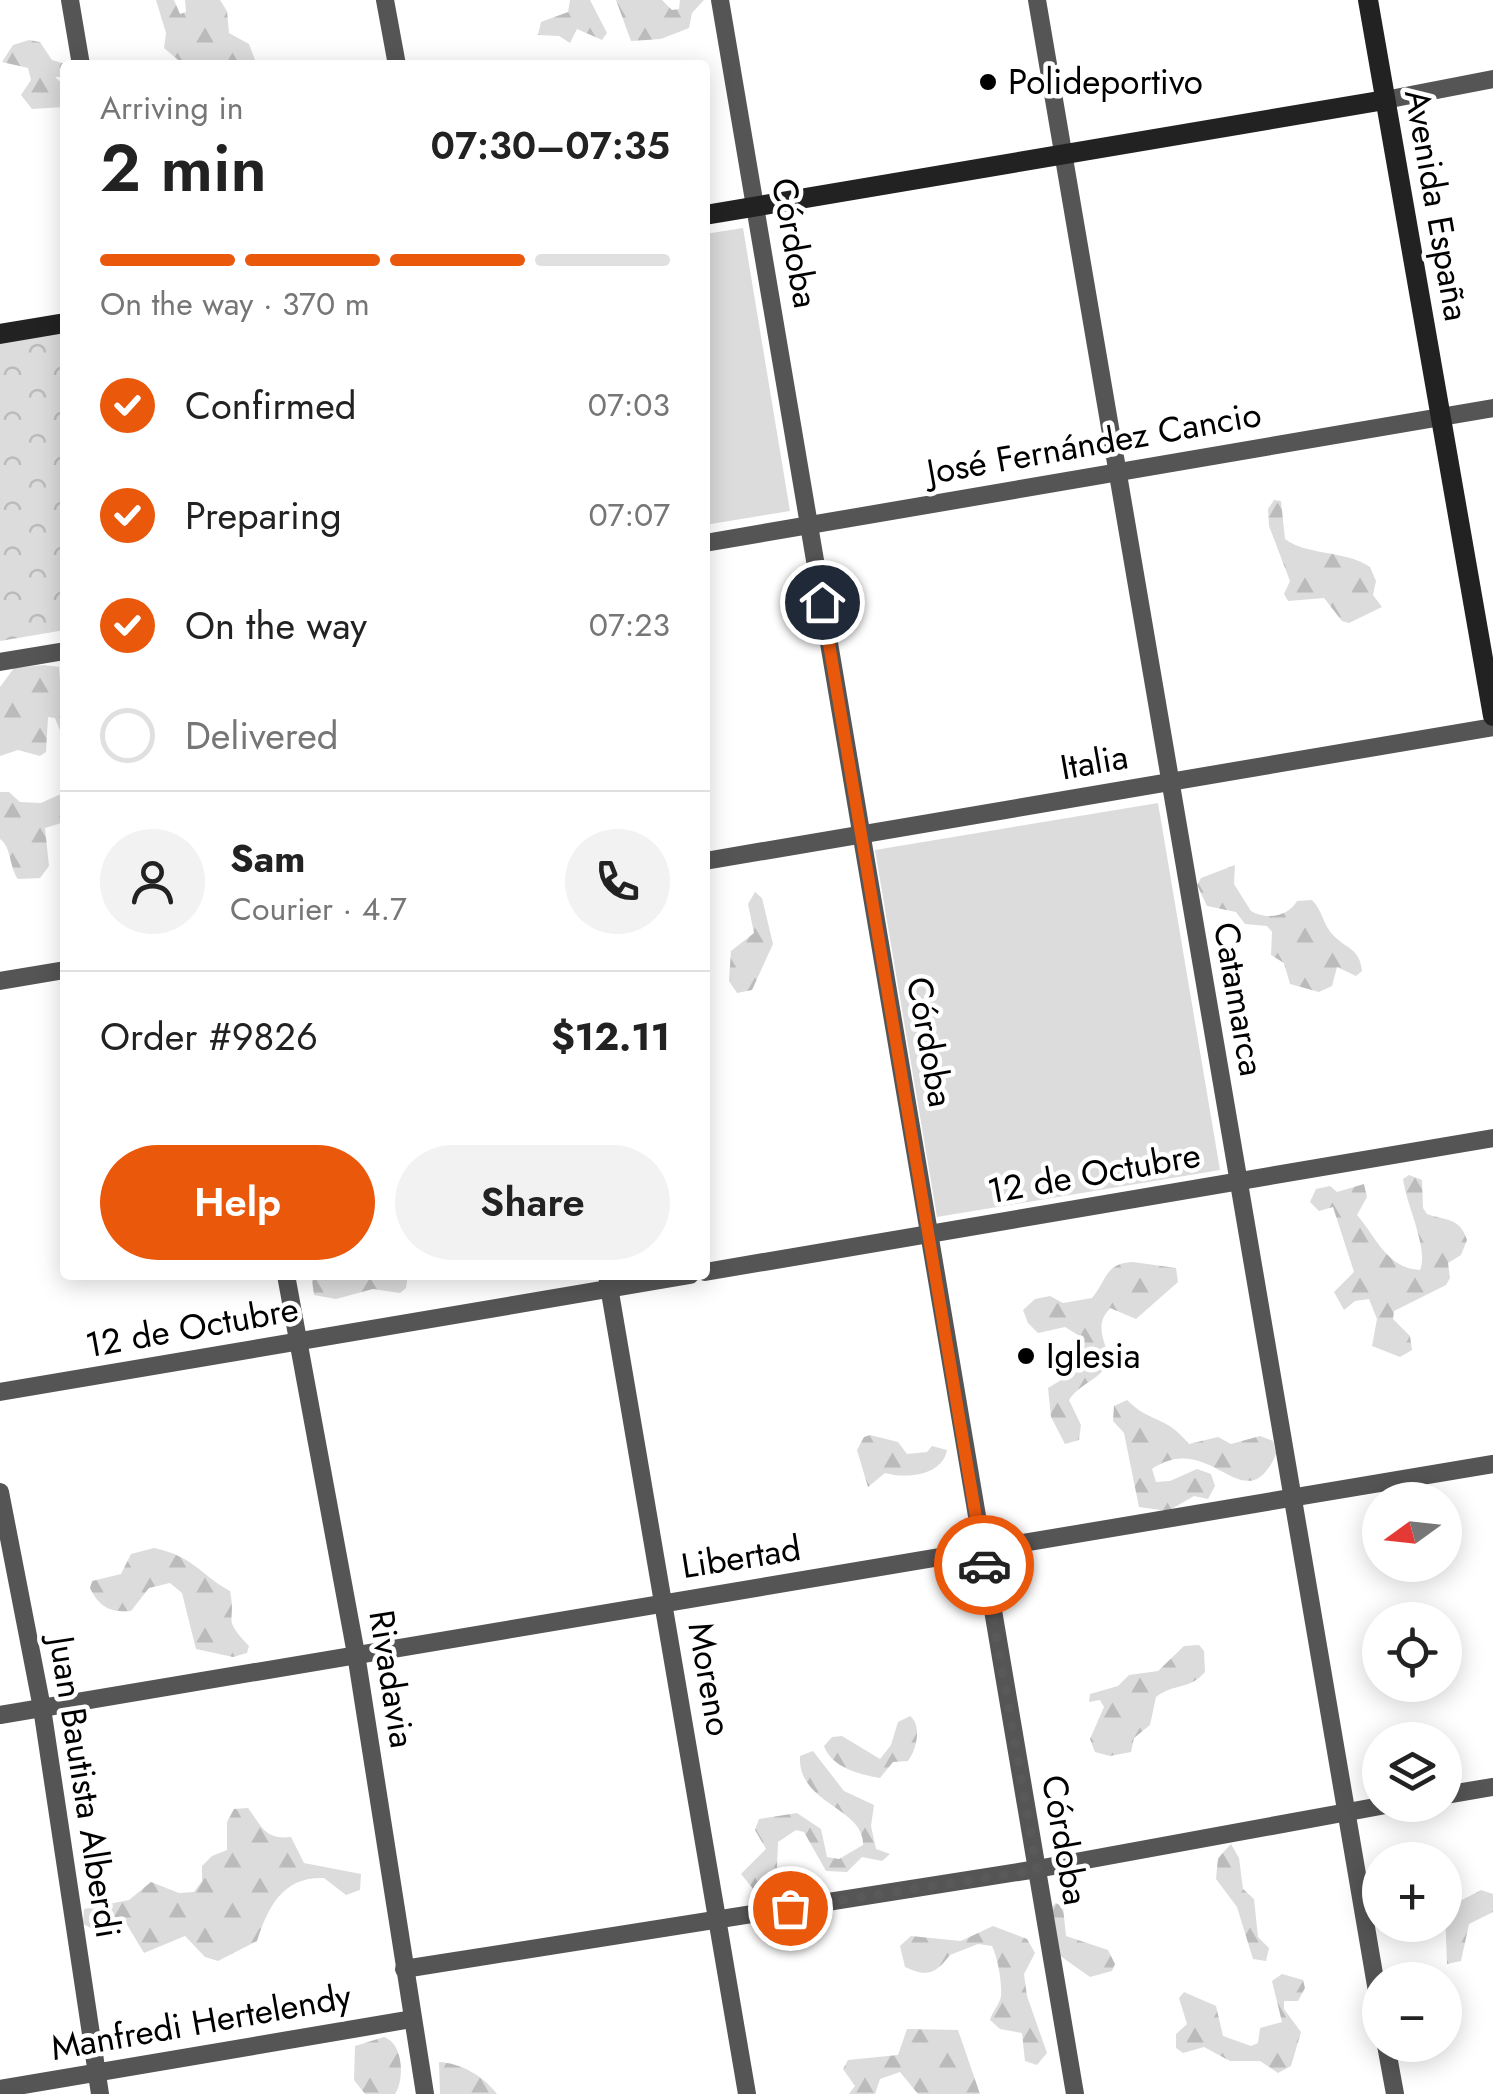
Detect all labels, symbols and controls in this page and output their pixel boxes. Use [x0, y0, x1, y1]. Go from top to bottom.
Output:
place label: Polideportivo [1008, 57, 1203, 107]
marker: Polideportivo [977, 71, 999, 93]
text: Arriving in [100, 85, 244, 131]
street label: Avenida España [1392, 85, 1482, 325]
text: 07:30–07:35 [431, 118, 670, 173]
text: 2 min [100, 121, 267, 215]
street label: Córdoba [759, 174, 831, 312]
text: On the way · 370 m [100, 281, 370, 327]
icon: check [100, 378, 155, 433]
text: Confirmed [185, 378, 356, 433]
text: 07:03 [588, 382, 670, 428]
street label: José Fernández Cancio [919, 389, 1265, 498]
icon: check [100, 488, 155, 543]
text: Preparing [185, 488, 342, 543]
text: 07:07 [588, 492, 670, 538]
pin [780, 560, 865, 645]
icon: home [795, 575, 850, 630]
icon: check [100, 598, 155, 653]
text: On the way [185, 598, 367, 653]
text: 07:23 [589, 602, 670, 648]
text: Delivered [185, 708, 338, 763]
street label: Italia [1056, 731, 1132, 793]
button: person [100, 829, 205, 934]
button: phone [565, 829, 670, 934]
text: Sam [230, 831, 305, 886]
text: Courier · 4.7 [230, 886, 407, 932]
street label: Catamarca [1201, 918, 1277, 1080]
street label: Córdoba [894, 973, 966, 1111]
text: Order #9826 [100, 1009, 318, 1064]
text: $12.11 [551, 1009, 670, 1064]
street label: 12 de Octubre [984, 1130, 1204, 1216]
button: Help [100, 1145, 375, 1260]
button: Share [395, 1145, 670, 1260]
street label: 12 de Octubre [82, 1284, 302, 1370]
place label: Iglesia [1046, 1331, 1141, 1381]
marker: Iglesia [1015, 1345, 1037, 1367]
north arrow [1362, 1482, 1462, 1582]
map controls [1362, 1482, 1462, 2062]
courier [934, 1515, 1034, 1615]
street label: Libertad [678, 1523, 804, 1591]
icon: car [957, 1538, 1012, 1593]
button: locate [1362, 1602, 1462, 1702]
street label: Rivadavia [356, 1606, 428, 1752]
street label: Moreno [675, 1618, 745, 1740]
street label: Juan Bautista Alberdi [36, 1629, 134, 1941]
button: layers [1362, 1722, 1462, 1822]
street label: Córdoba [1029, 1771, 1101, 1909]
button: + [1362, 1842, 1462, 1942]
pin [748, 1866, 833, 1951]
icon: bag [763, 1881, 818, 1936]
button: − [1362, 1962, 1462, 2062]
street label: Manfredi Hertelendy [47, 1971, 356, 2073]

